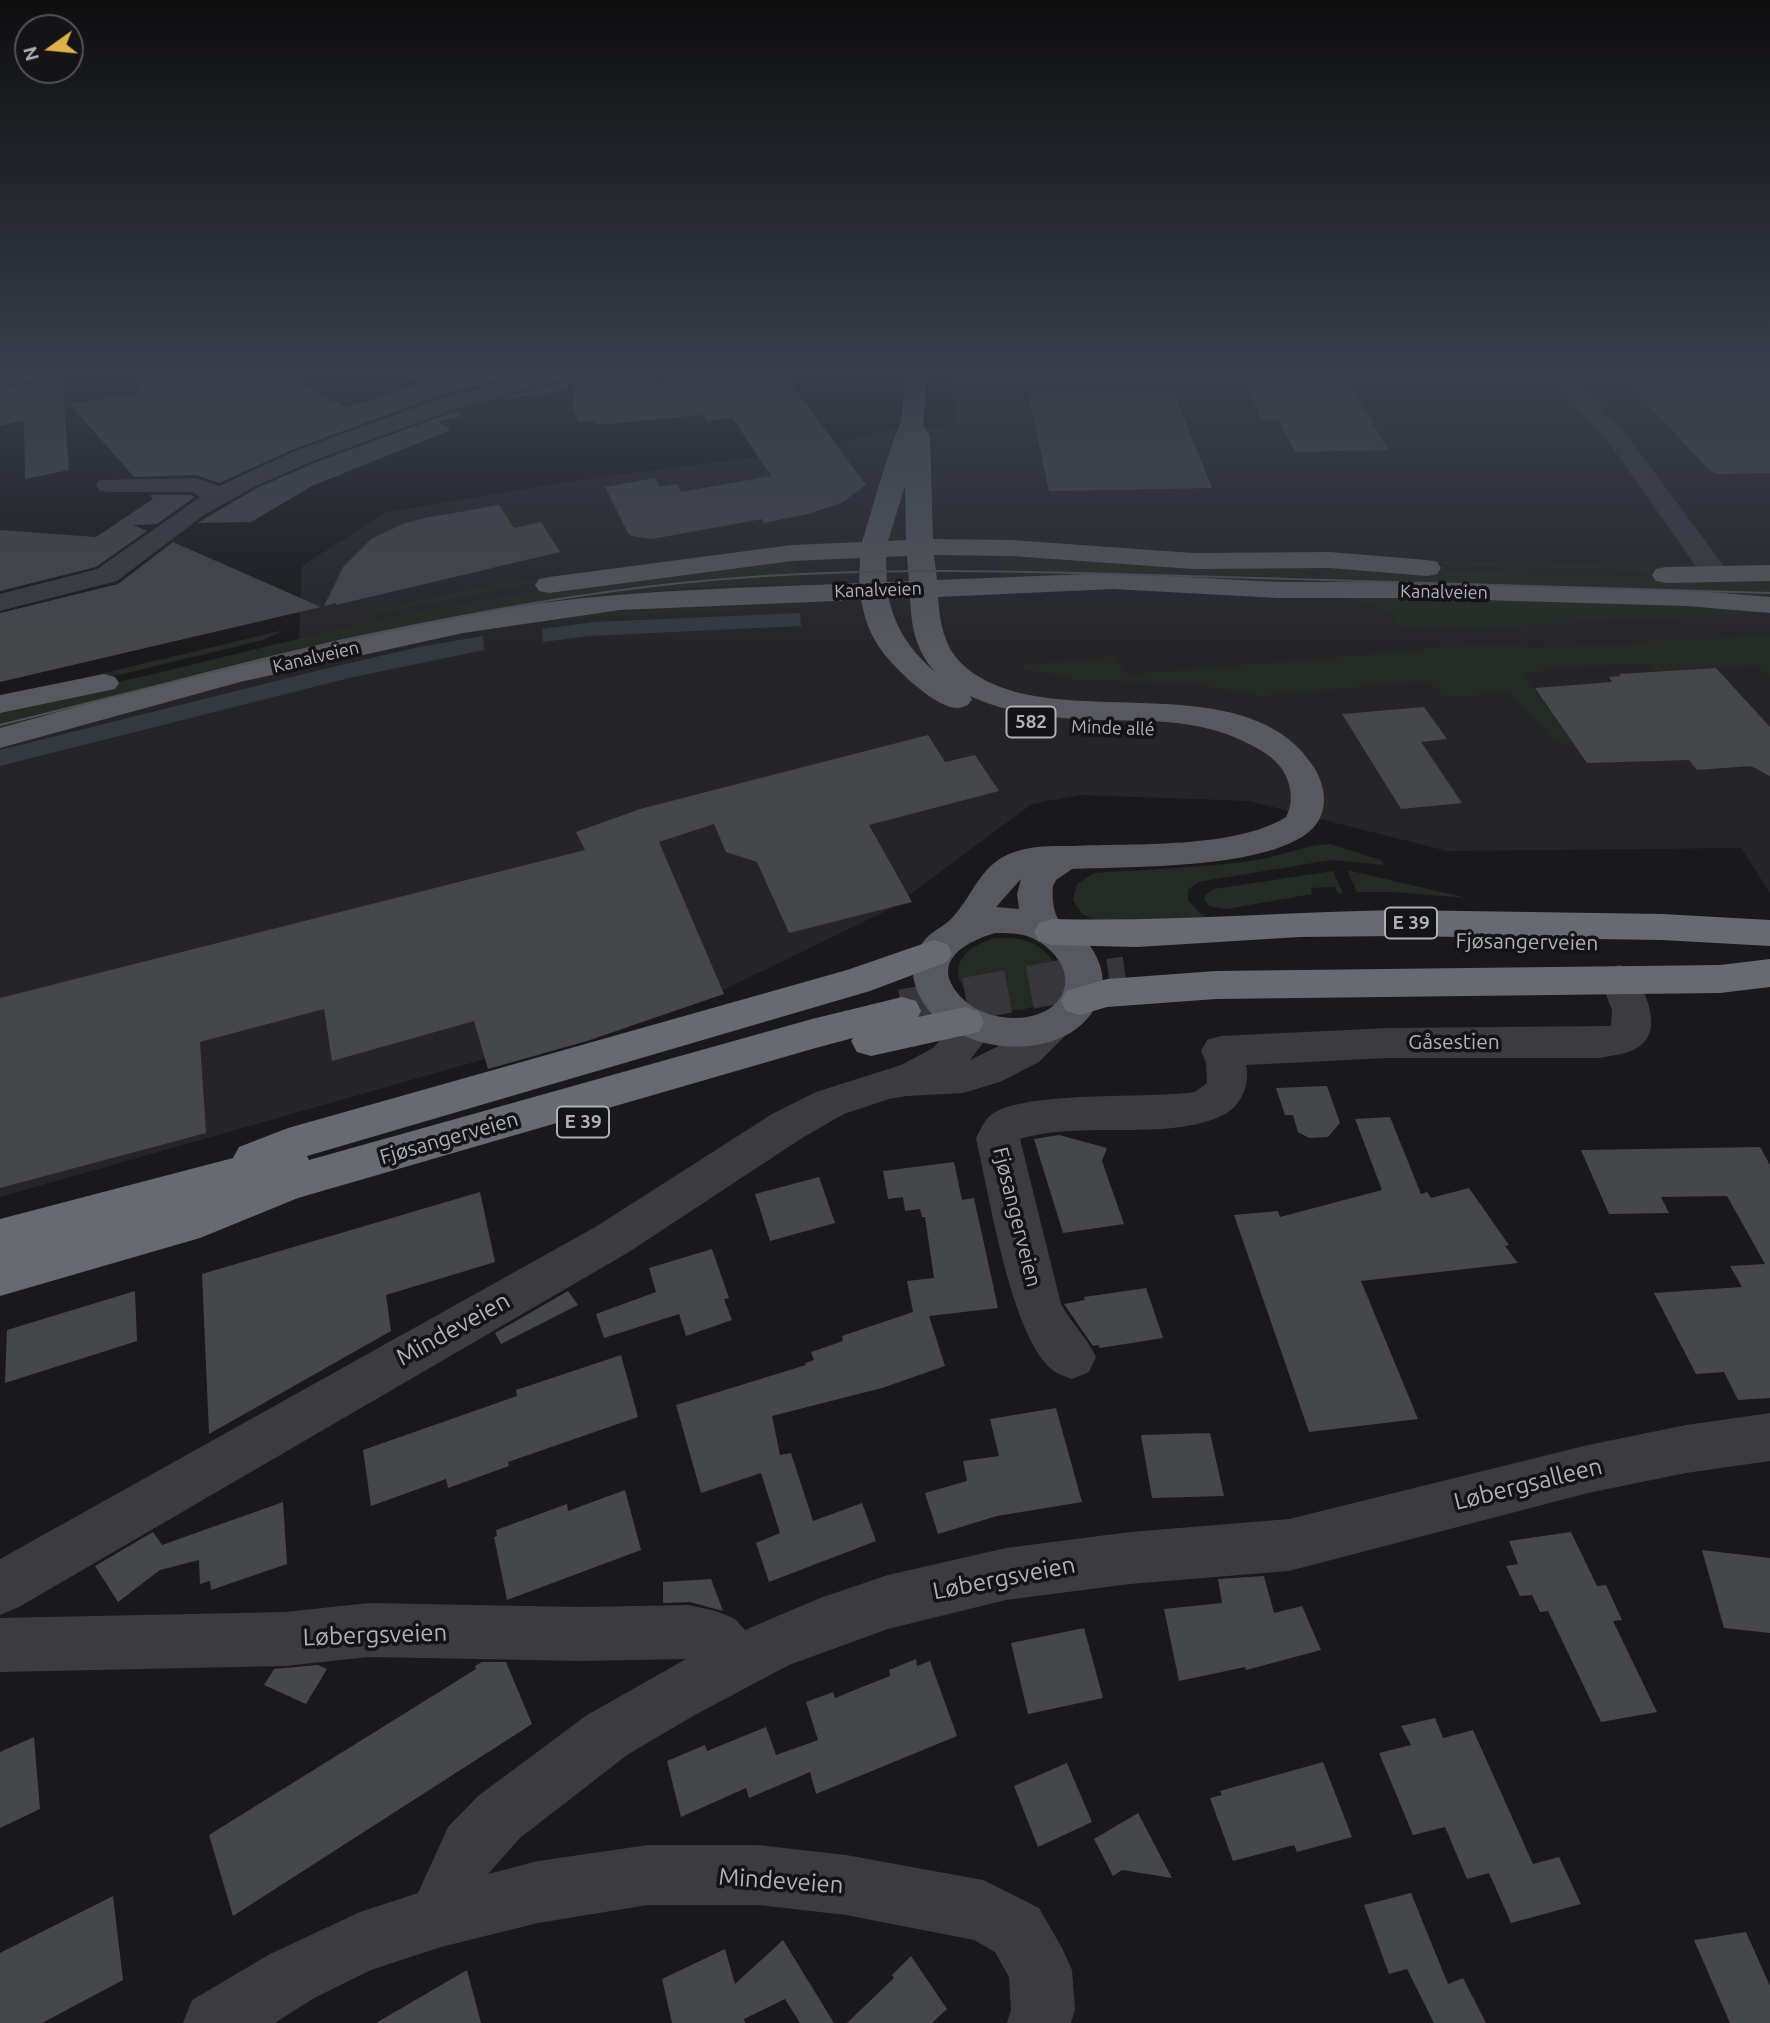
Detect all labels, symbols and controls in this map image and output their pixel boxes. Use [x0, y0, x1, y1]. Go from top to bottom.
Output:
north arrow [14, 14, 84, 84]
text: N [18, 44, 43, 64]
street label: Kanalveien [834, 578, 922, 602]
street label: Kanalveien [1400, 580, 1488, 604]
street label: Kanalveien [271, 637, 361, 677]
road number: 582 [1006, 706, 1056, 737]
street label: Minde allé [1071, 716, 1155, 740]
road number: E 39 [1385, 908, 1437, 939]
street label: Fjøsangerveien [1455, 928, 1599, 956]
street label: Gåsestien [1408, 1029, 1500, 1055]
street label: Fjøsangerveien [377, 1106, 521, 1170]
road number: E 39 [557, 1106, 609, 1138]
street label: Fjøsangerveien [987, 1145, 1047, 1289]
street label: Mindeveien [391, 1286, 515, 1372]
street label: Løbergsalleen [1451, 1452, 1605, 1516]
street label: Løbergsveien [930, 1550, 1078, 1606]
street label: Løbergsveien [302, 1618, 448, 1652]
street label: Mindeveien [717, 1862, 845, 1900]

